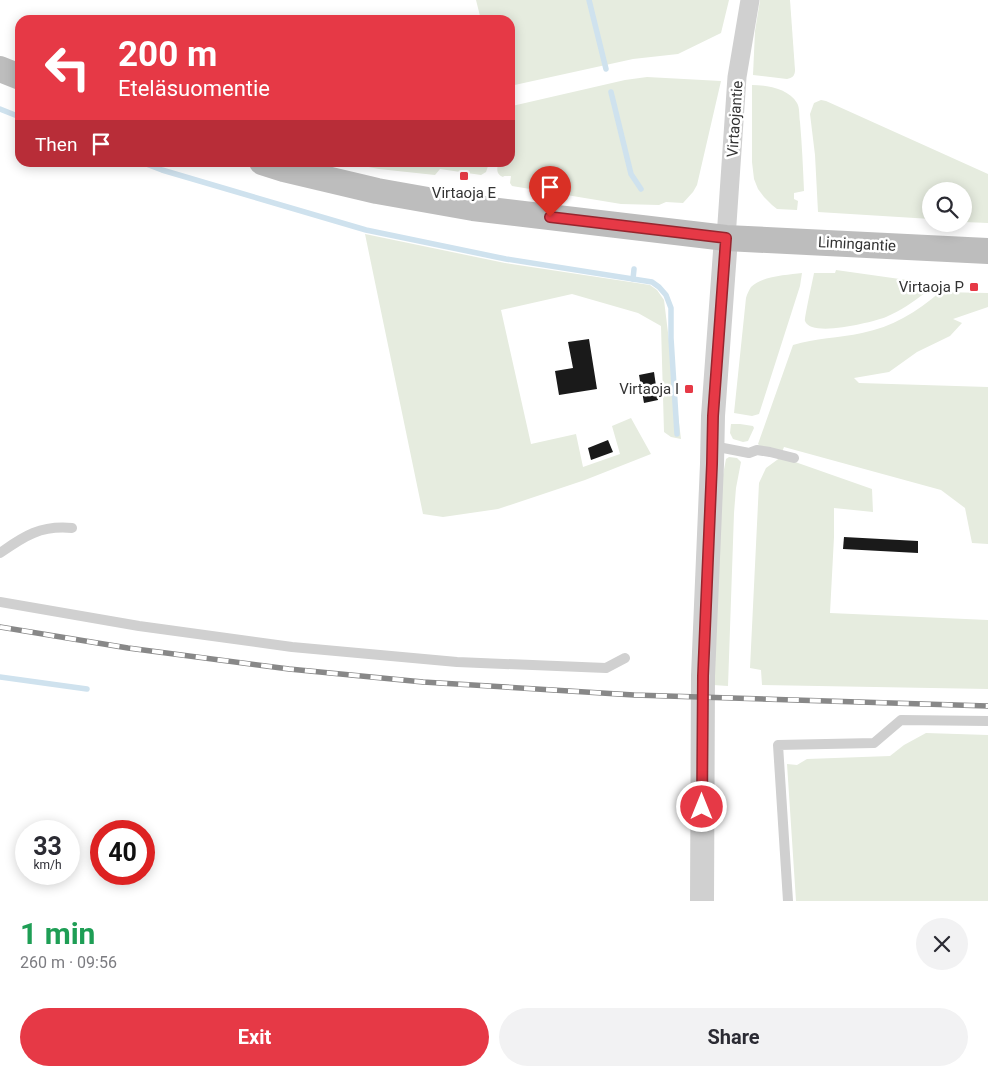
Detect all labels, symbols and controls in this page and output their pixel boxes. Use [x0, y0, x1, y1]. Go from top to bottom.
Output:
text: 200 m [118, 34, 217, 75]
icon: left [35, 35, 100, 100]
text: Eteläsuomentie [118, 76, 270, 101]
street label: Virtaojantie [723, 80, 747, 158]
icon: arrive [87, 130, 115, 158]
text: Then [35, 133, 77, 156]
pin [529, 166, 571, 217]
marker: Virtaoja E [458, 170, 470, 182]
icon: arrive [536, 173, 564, 201]
map controls [922, 182, 972, 232]
button: search [922, 182, 972, 232]
place label: Virtaoja E [432, 184, 497, 202]
street label: Limingantie [817, 233, 897, 255]
place label: Virtaoja P [899, 278, 964, 296]
marker: Virtaoja P [968, 281, 980, 293]
place label: Virtaoja I [619, 380, 679, 398]
marker: Virtaoja I [683, 383, 695, 395]
position arrow [675, 780, 727, 832]
speed limit sign: 40 [90, 820, 155, 885]
text: 33 [33, 832, 62, 861]
text: km/h [33, 858, 62, 872]
text: 1 min [20, 916, 95, 951]
button: close [916, 918, 968, 970]
text: 260 m · 09:56 [20, 953, 117, 972]
button: Exit [20, 1008, 489, 1066]
button: Share [499, 1008, 968, 1066]

